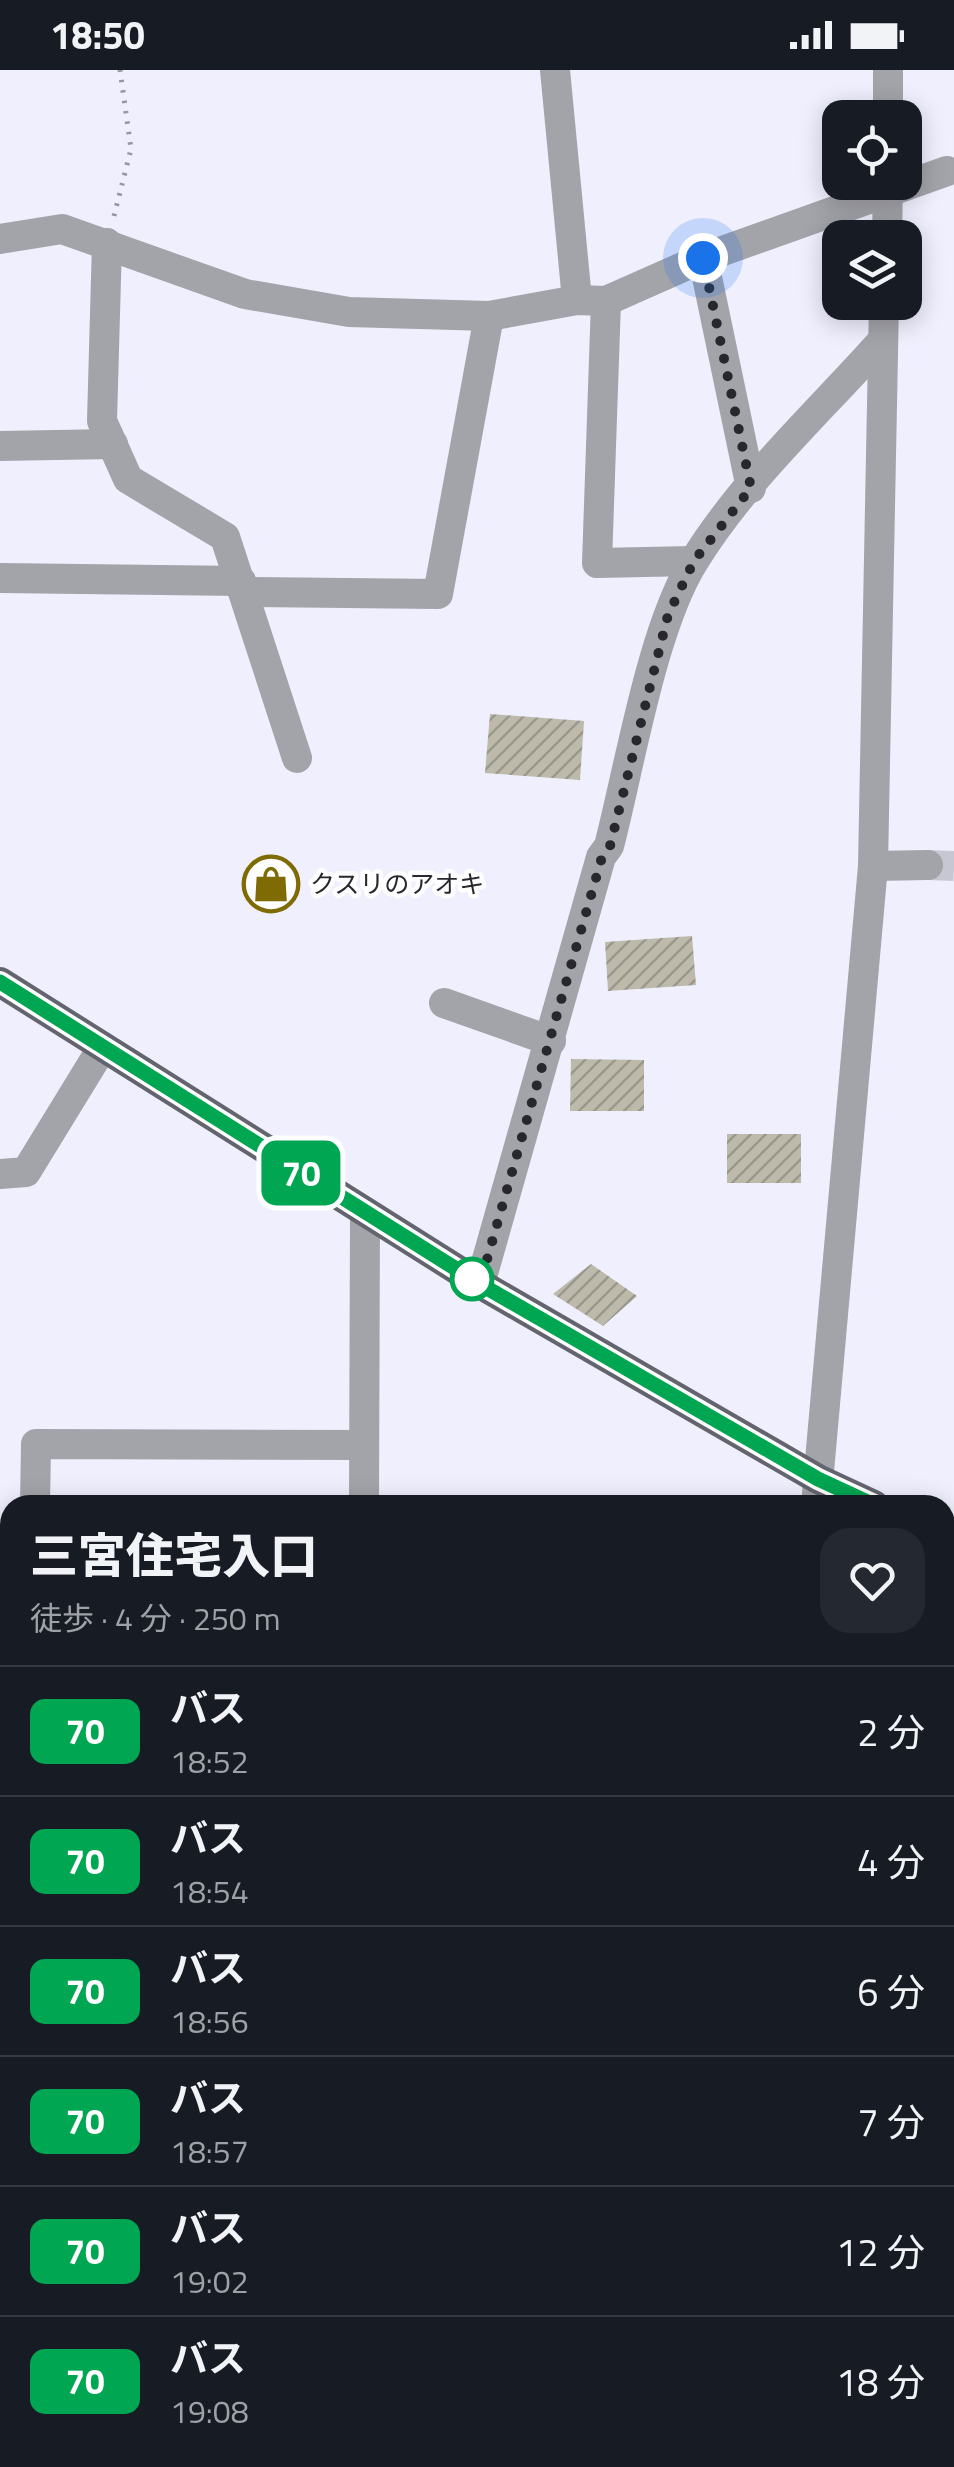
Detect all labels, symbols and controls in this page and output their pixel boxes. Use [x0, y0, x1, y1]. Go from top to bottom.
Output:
text: 18:50 [50, 6, 145, 64]
map controls [822, 100, 922, 320]
button: locate [822, 100, 922, 200]
button: layers [822, 220, 922, 320]
your location [678, 233, 728, 283]
shop icon: クスリのアオキ [241, 854, 301, 914]
place label: クスリのアオキ [310, 865, 484, 903]
line badge: 70 [256, 1140, 346, 1206]
text: 70 [281, 1146, 321, 1200]
unlabelled marker [451, 1258, 493, 1300]
text: 三宮住宅入口 [30, 1519, 318, 1592]
button: heart [820, 1528, 925, 1633]
text: 徒歩 · 4 分 · 250 m [30, 1594, 281, 1642]
text: バス [170, 1679, 246, 1737]
text: 2 分 [857, 1703, 925, 1761]
text: 70 [65, 1704, 105, 1758]
text: 18:52 [170, 1737, 249, 1785]
text: バス [170, 1809, 246, 1867]
text: 4 分 [857, 1833, 925, 1891]
text: 70 [65, 1834, 105, 1888]
text: 18:54 [170, 1867, 249, 1915]
text: バス [170, 1939, 246, 1997]
text: 6 分 [857, 1963, 925, 2021]
text: 70 [65, 1964, 105, 2018]
text: 18:56 [170, 1997, 249, 2045]
text: バス [170, 2069, 246, 2127]
text: 7 分 [857, 2093, 925, 2151]
text: 70 [65, 2094, 105, 2148]
text: 18:57 [170, 2127, 249, 2175]
text: バス [170, 2199, 246, 2257]
text: 12 分 [836, 2223, 925, 2281]
text: 70 [65, 2224, 105, 2278]
text: 19:02 [170, 2257, 249, 2305]
text: バス [170, 2329, 246, 2387]
text: 18 分 [836, 2353, 925, 2411]
text: 70 [65, 2354, 105, 2408]
text: 19:08 [170, 2387, 249, 2435]

